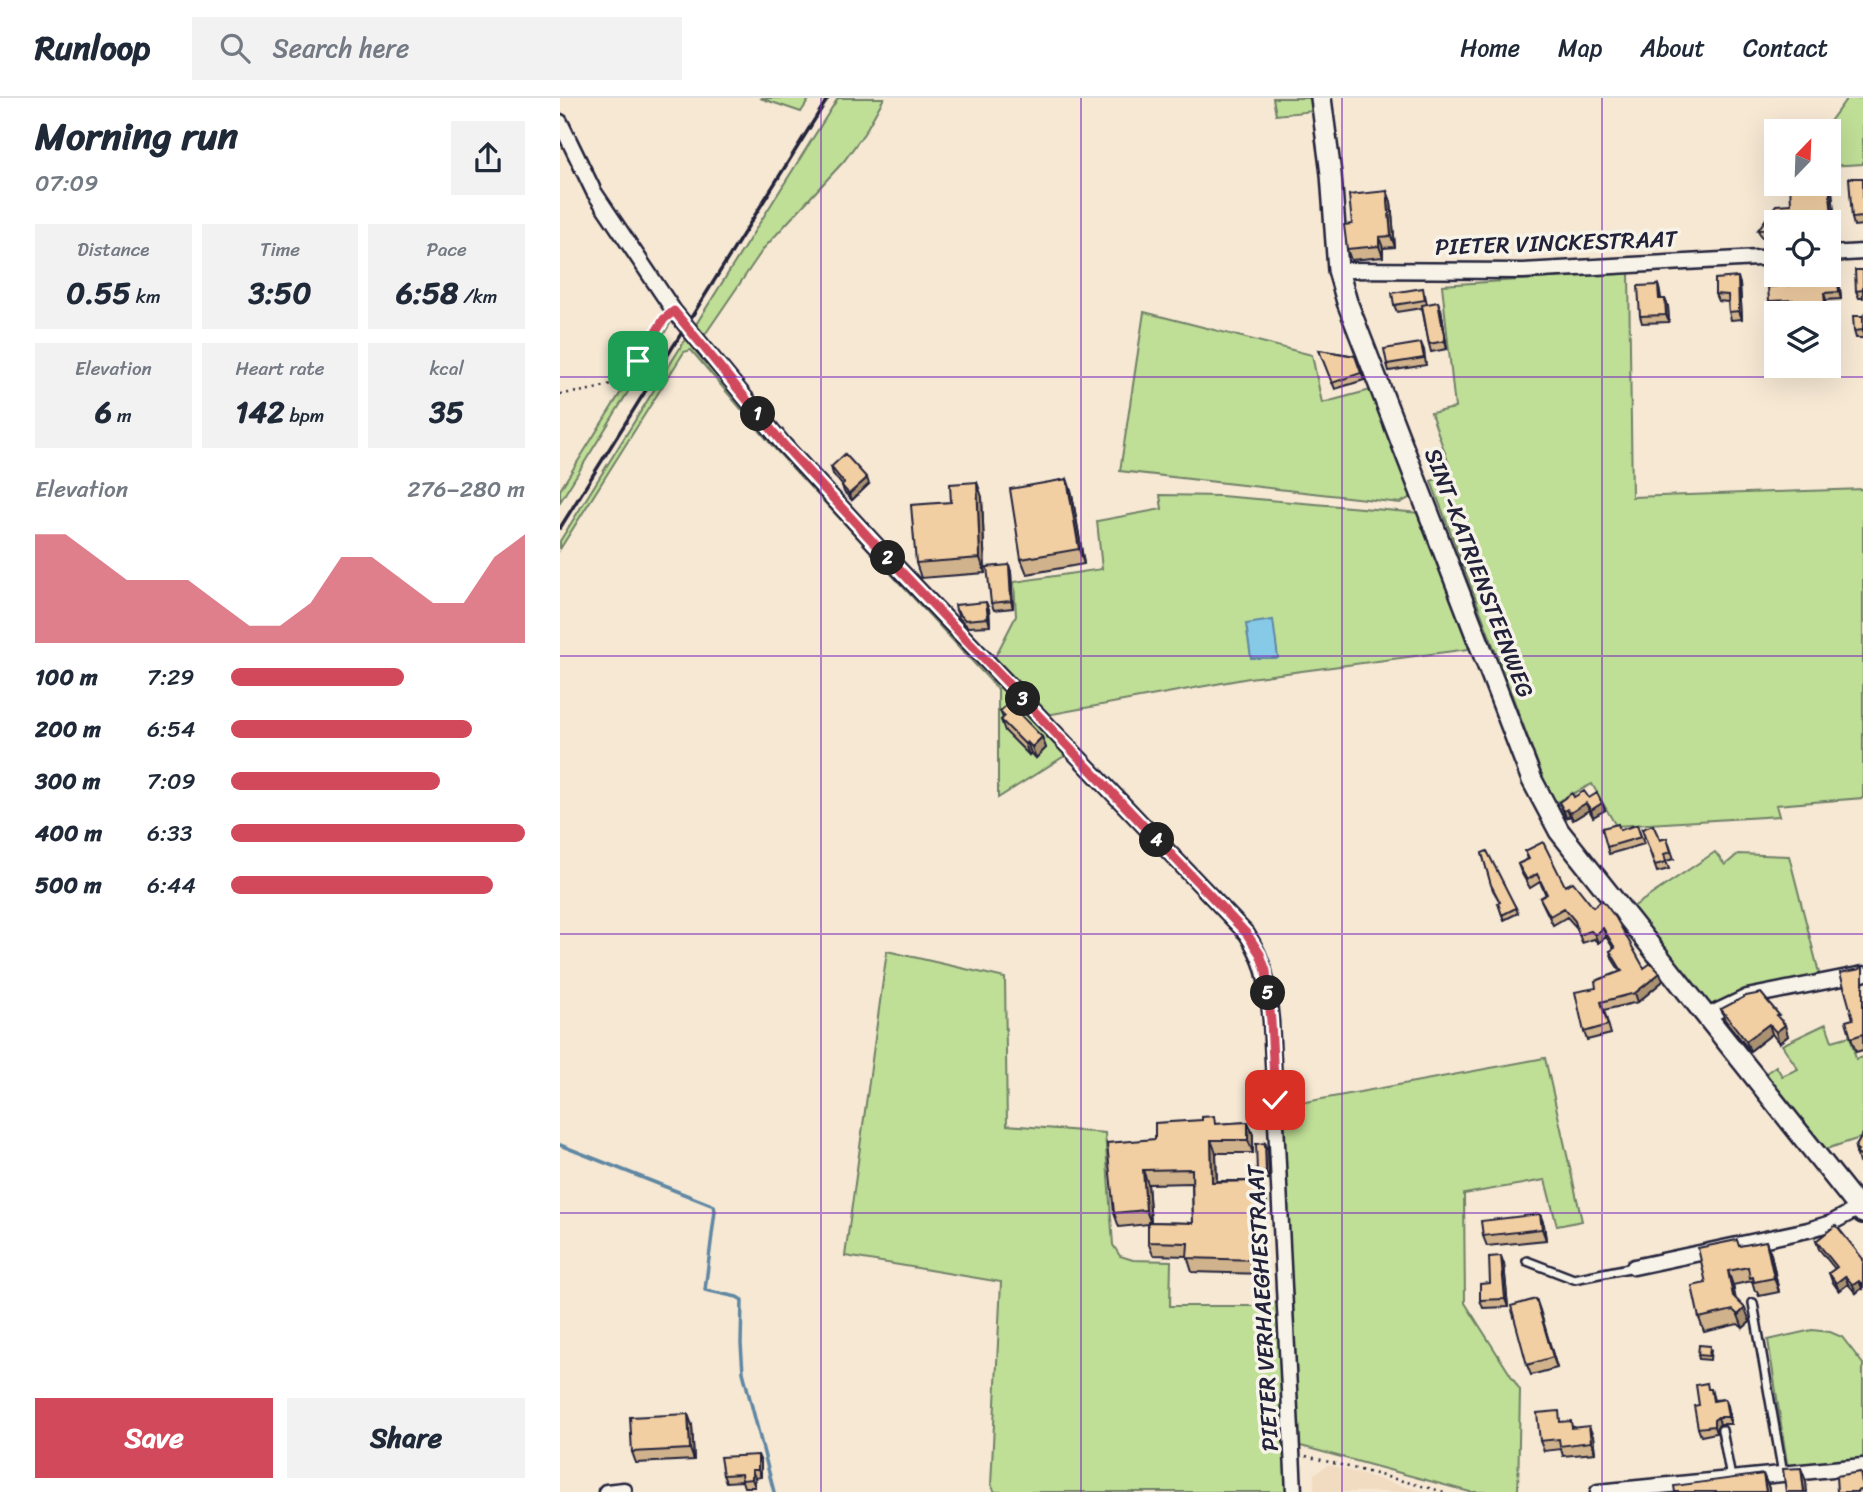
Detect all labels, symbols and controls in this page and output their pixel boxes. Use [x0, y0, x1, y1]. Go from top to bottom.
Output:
search box [192, 17, 682, 80]
text: Runloop [35, 19, 150, 77]
text: Search here [272, 25, 409, 71]
text: Home [1460, 27, 1520, 69]
text: Map [1558, 27, 1602, 69]
text: About [1640, 27, 1705, 69]
text: Contact [1743, 27, 1828, 69]
icon: search [216, 29, 254, 67]
text: Morning run [35, 103, 238, 170]
north arrow [1764, 119, 1841, 196]
map controls [1764, 119, 1841, 378]
button: share [451, 121, 525, 195]
text: 07:09 [35, 163, 98, 204]
button: locate [1764, 210, 1841, 287]
street label: PIETER VINCKESTRAAT [1434, 218, 1679, 268]
text: Distance [77, 233, 149, 266]
text: Time [260, 233, 300, 266]
text: Pace [427, 233, 467, 266]
text: 0.55 [66, 266, 131, 320]
text: 3:50 [249, 266, 311, 320]
text: 6:58 [396, 266, 458, 320]
text: km [131, 280, 160, 313]
text: /km [458, 280, 497, 313]
button: layers [1764, 301, 1841, 378]
pin [608, 331, 668, 391]
icon: arrive [619, 342, 657, 380]
text: Elevation [75, 352, 152, 385]
text: Heart rate [235, 352, 325, 385]
text: kcal [429, 352, 464, 385]
text: 6 [95, 385, 112, 439]
text: 142 [236, 385, 284, 439]
text: 35 [429, 385, 464, 439]
pin: 1 [740, 396, 776, 432]
text: 1 [753, 397, 762, 430]
text: m [112, 399, 132, 432]
text: bpm [284, 399, 324, 432]
street label: SINT-KATRIENSTEENWEG [1412, 442, 1546, 704]
text: Elevation [35, 469, 128, 510]
text: 276–280 m [407, 469, 525, 510]
pin: 2 [870, 540, 906, 575]
text: 2 [882, 541, 893, 574]
text: 100 m [35, 657, 98, 698]
text: 7:29 [147, 657, 194, 698]
pin: 3 [1006, 682, 1040, 716]
text: 3 [1017, 682, 1028, 715]
text: 200 m [35, 709, 101, 750]
text: 6:54 [147, 709, 195, 750]
text: 300 m [35, 761, 100, 802]
text: 7:09 [147, 761, 196, 802]
text: 400 m [35, 813, 102, 854]
text: 6:33 [147, 813, 192, 854]
pin: 4 [1140, 822, 1174, 858]
text: 4 [1151, 823, 1162, 856]
text: 500 m [35, 865, 102, 906]
text: 6:44 [147, 865, 196, 906]
pin: 5 [1250, 976, 1286, 1010]
text: 5 [1262, 976, 1273, 1009]
pin [1245, 1070, 1305, 1130]
icon: check [1256, 1081, 1294, 1119]
street label: PIETER VERHAEGHESTRAAT [1235, 1162, 1291, 1452]
button: Save [35, 1398, 273, 1478]
button: Share [287, 1398, 525, 1478]

